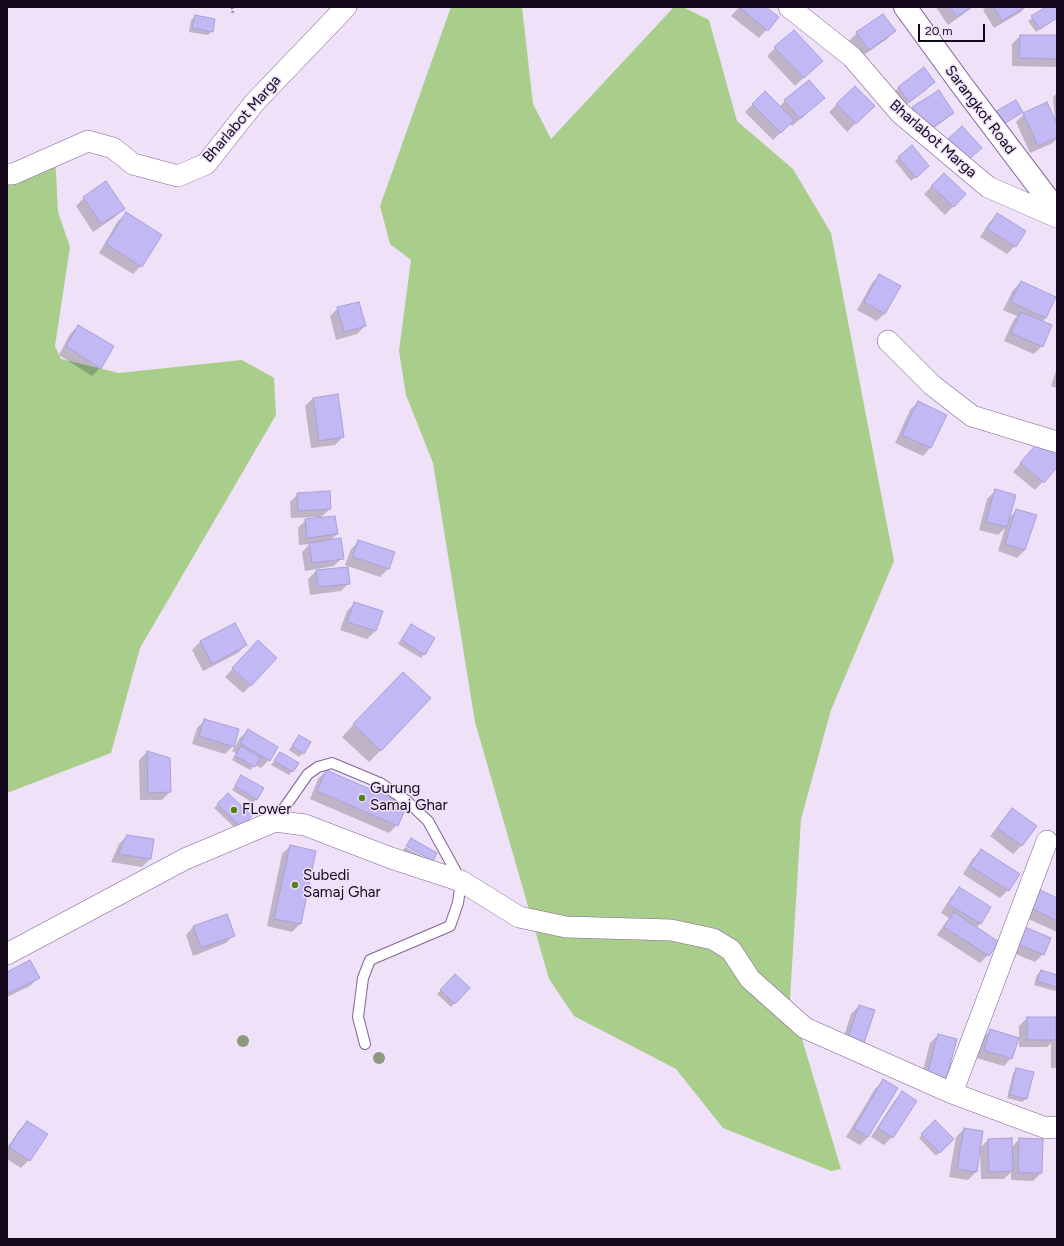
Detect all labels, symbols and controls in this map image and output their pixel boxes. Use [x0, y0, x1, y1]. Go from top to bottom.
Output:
scale bar [920, 16, 987, 42]
text: 20 m [925, 24, 953, 38]
street label: Sarangkot Road [941, 62, 1019, 158]
street label: Bharlabot Marga [199, 72, 285, 166]
street label: Bharlabot Marga [886, 96, 980, 182]
place label: Gurung Samaj Ghar [370, 780, 448, 815]
marker: Gurung Samaj Ghar [357, 793, 367, 803]
place label: FLower [242, 801, 291, 819]
marker: FLower [229, 805, 239, 815]
place label: Subedi Samaj Ghar [303, 867, 381, 902]
marker: Subedi Samaj Ghar [290, 880, 300, 890]

